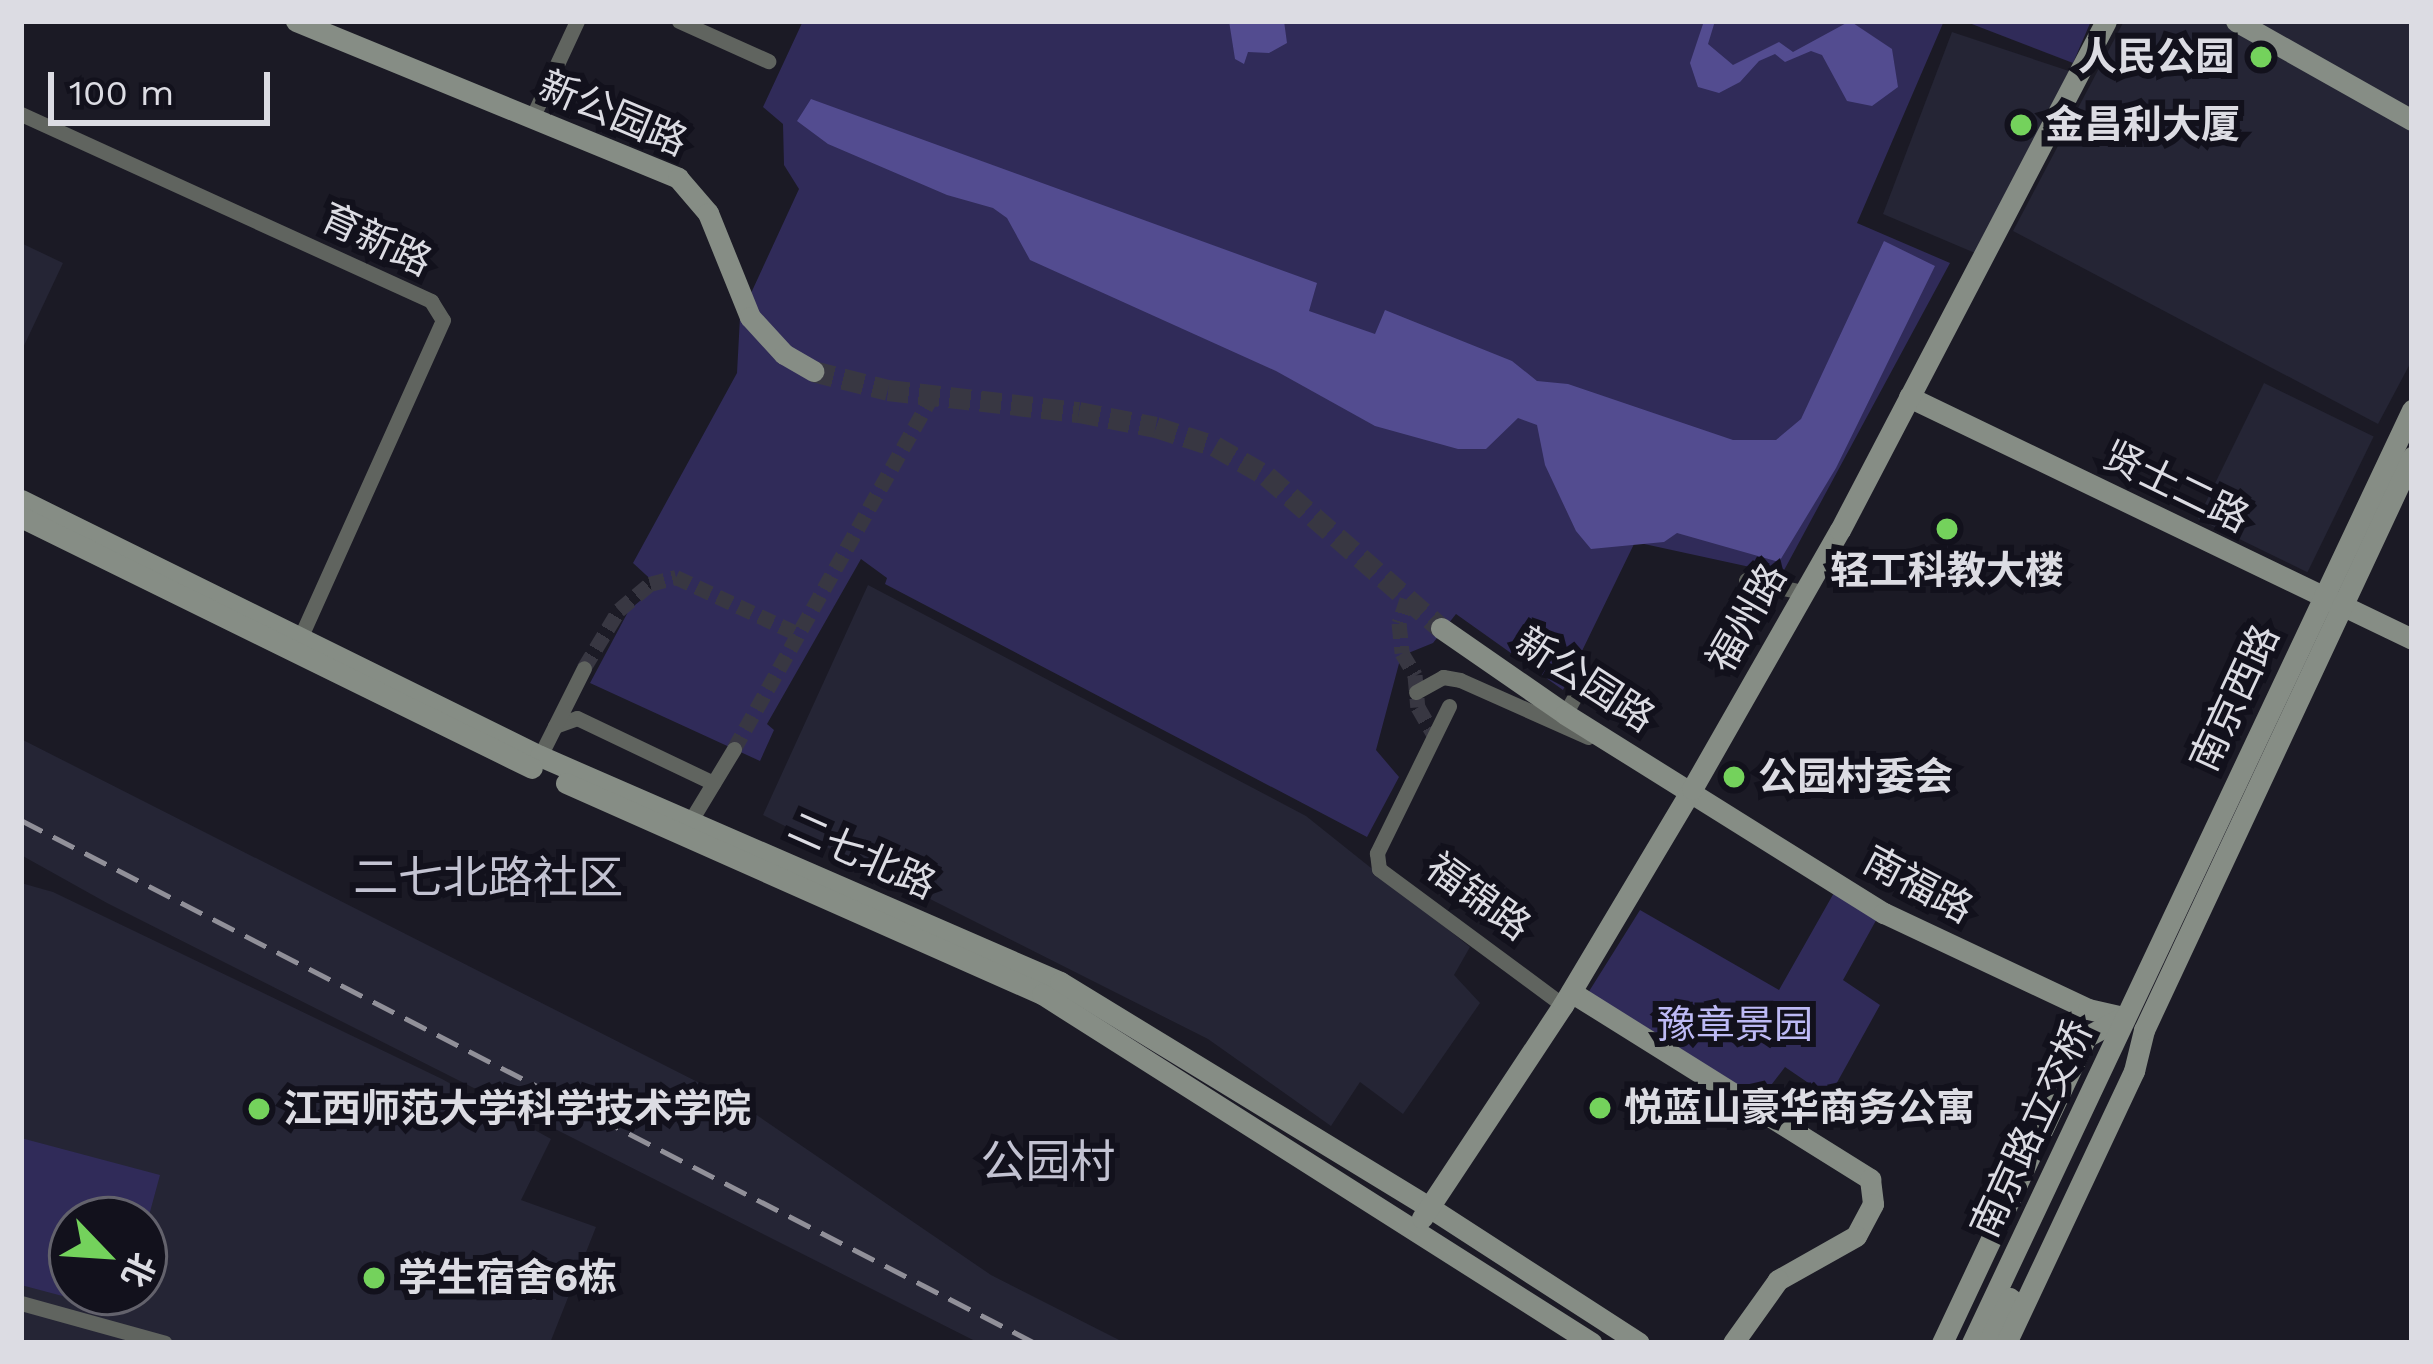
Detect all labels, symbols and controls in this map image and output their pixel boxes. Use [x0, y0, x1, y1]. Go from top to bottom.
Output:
place label: 人民公园 [2078, 34, 2234, 80]
marker: 人民公园 [2245, 41, 2277, 73]
scale bar [54, 48, 276, 122]
street label: 新公园路 [532, 62, 694, 166]
text: 100 m [69, 72, 174, 114]
place label: 金昌利大厦 [2045, 102, 2240, 148]
marker: 金昌利大厦 [2008, 112, 2034, 138]
street label: 育新路 [313, 194, 439, 286]
street label: 贤士二路 [2096, 432, 2256, 542]
marker: 轻工科教大楼 [1934, 516, 1960, 542]
place label: 轻工科教大楼 [1830, 548, 2064, 594]
street label: 福州路 [1697, 556, 1797, 680]
street label: 南京西路 [2181, 617, 2289, 779]
street label: 新公园路 [1507, 618, 1663, 742]
place label: 公园村委会 [1758, 754, 1953, 800]
marker: 公园村委会 [1721, 764, 1747, 790]
street label: 二七北路 [781, 803, 943, 909]
street label: 南福路 [1855, 837, 1981, 933]
street label: 福锦路 [1417, 844, 1539, 950]
district label: 二七北路社区 [353, 851, 623, 905]
park label: 豫章景园 [1657, 1002, 1813, 1048]
street label: 南京路立交桥 [1961, 1013, 2103, 1245]
place label: 悦蓝山豪华商务公寓 [1624, 1085, 1975, 1131]
place label: 江西师范大学科学技术学院 [283, 1086, 751, 1132]
marker: 悦蓝山豪华商务公寓 [1587, 1095, 1613, 1121]
marker: 江西师范大学科学技术学院 [246, 1096, 272, 1122]
district label: 公园村 [981, 1135, 1115, 1189]
north arrow [48, 1196, 168, 1316]
text: 北 [114, 1247, 163, 1293]
place label: 学生宿舍6栋 [398, 1255, 617, 1301]
marker: 学生宿舍6栋 [361, 1265, 387, 1291]

